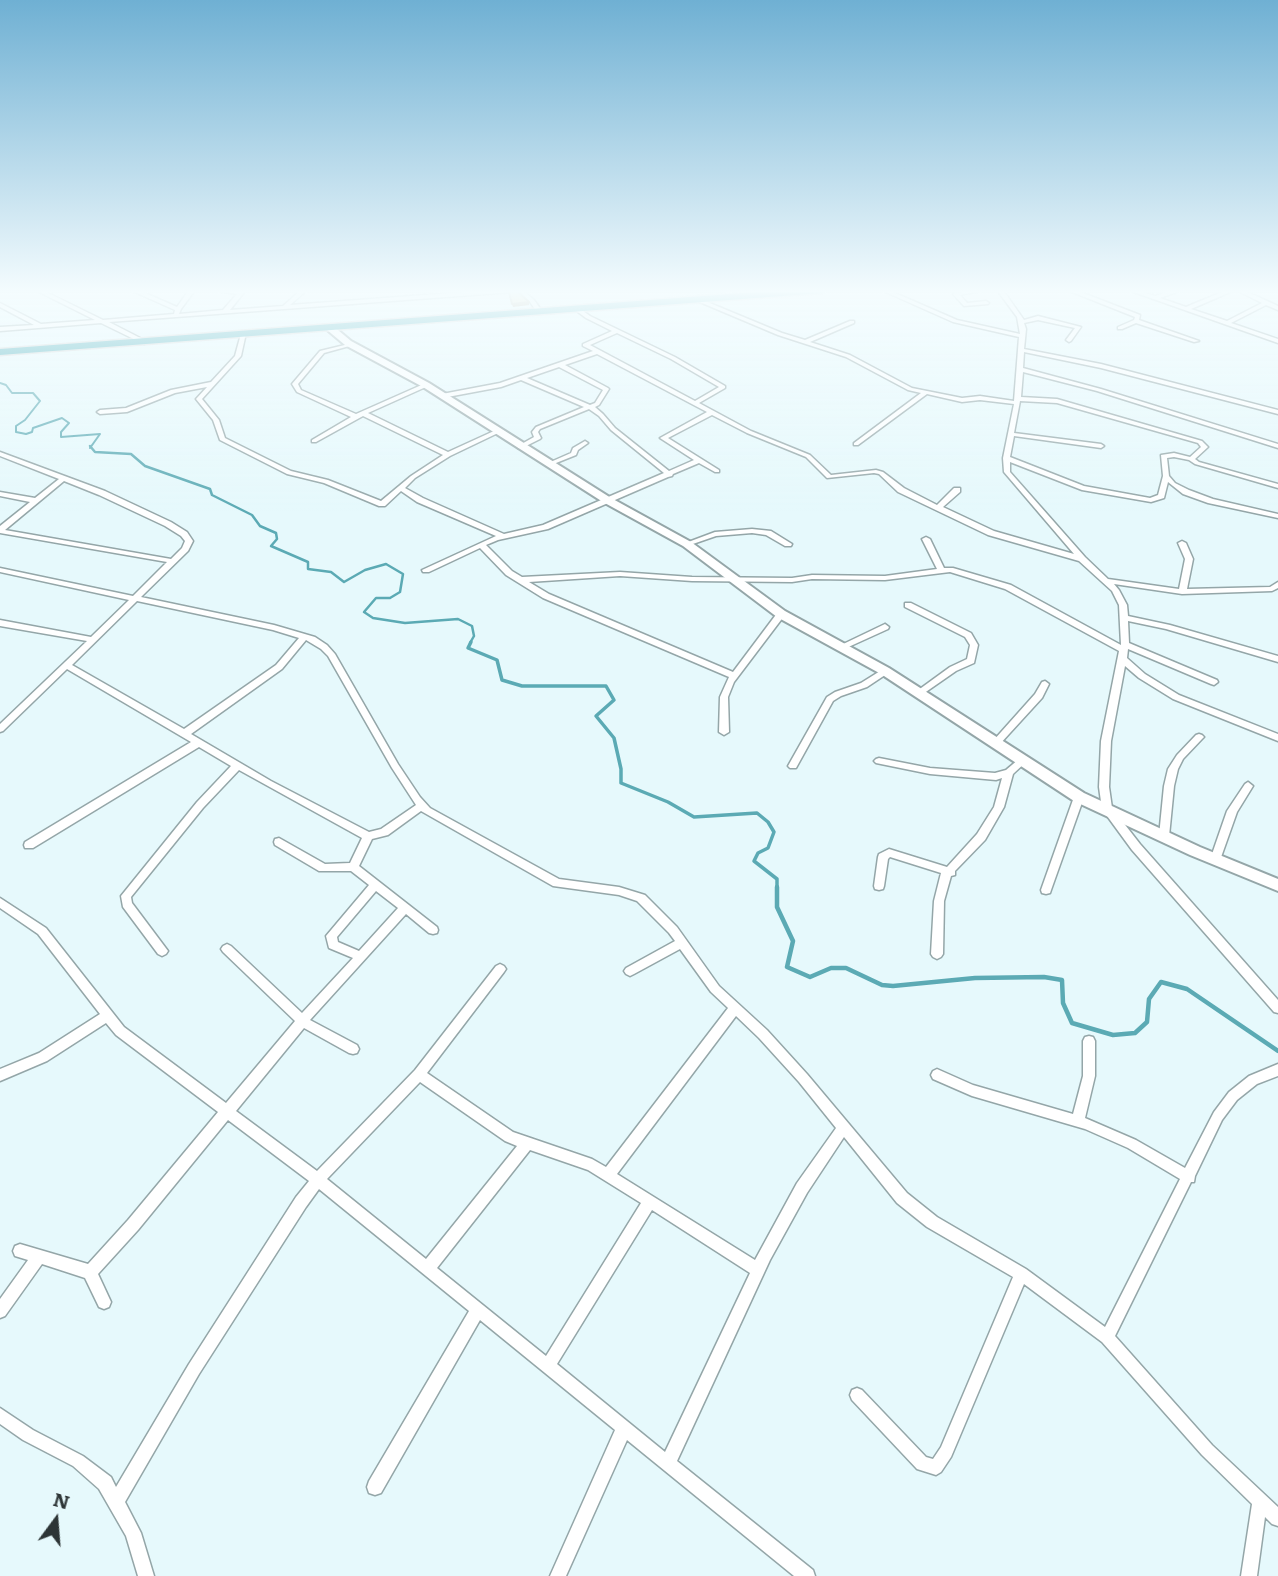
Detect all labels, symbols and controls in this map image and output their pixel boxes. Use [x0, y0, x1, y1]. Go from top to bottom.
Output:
text: N [50, 1484, 73, 1515]
north arrow [21, 1485, 91, 1555]

